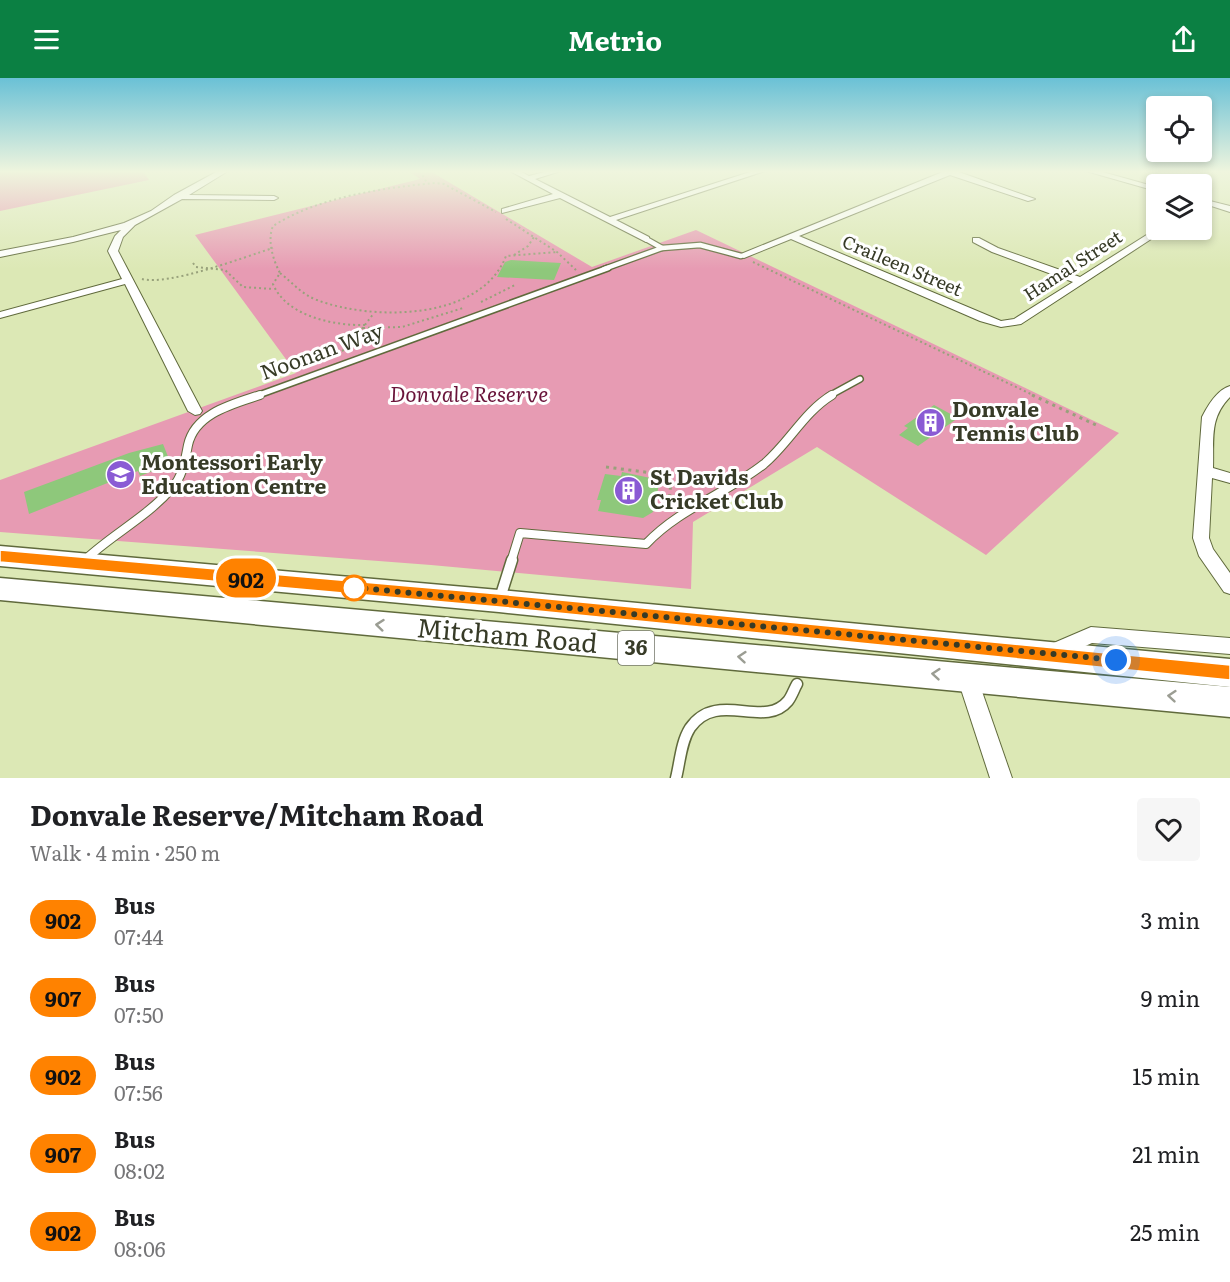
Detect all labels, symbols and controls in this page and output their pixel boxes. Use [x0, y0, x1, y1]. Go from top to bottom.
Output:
text: Metrio [568, 19, 662, 59]
icon: menu [30, 23, 63, 56]
icon: share [1167, 23, 1200, 56]
map controls [1146, 96, 1212, 240]
button: locate [1146, 96, 1212, 162]
button: layers [1146, 174, 1212, 240]
street label: Hamal Street [1017, 222, 1127, 307]
street label: Craileen Street [838, 227, 968, 302]
street label: Noonan Way [255, 313, 388, 386]
park label: Donvale Reserve [390, 377, 548, 408]
place label: Donvale Tennis Club [952, 392, 1079, 447]
building icon: Donvale Tennis Club [915, 406, 947, 438]
place label: Montessori Early Education Centre [141, 445, 326, 500]
school or university icon: Montessori Early Education Centre [104, 459, 136, 491]
place label: St Davids Cricket Club [650, 460, 784, 515]
building icon: St Davids Cricket Club [613, 474, 645, 506]
line badge: 902 [212, 558, 280, 598]
text: 902 [228, 563, 264, 594]
unlabelled marker [341, 575, 367, 601]
street label: Mitcham Road [415, 606, 599, 661]
one-way arrow [375, 619, 385, 632]
road number: 36 [618, 631, 654, 665]
your location [1101, 645, 1131, 675]
one-way arrow [737, 651, 746, 664]
one-way arrow [931, 668, 940, 681]
one-way arrow [1167, 690, 1176, 703]
text: Donvale Reserve/Mitcham Road [30, 793, 484, 835]
button: heart [1137, 798, 1200, 861]
text: Walk · 4 min · 250 m [30, 837, 220, 867]
text: Bus [114, 888, 155, 921]
text: 3 min [1140, 903, 1200, 936]
text: 902 [45, 904, 81, 935]
text: 07:44 [114, 921, 164, 951]
text: Bus [114, 966, 155, 999]
text: 9 min [1141, 981, 1200, 1014]
text: 907 [45, 982, 81, 1013]
text: 07:50 [114, 999, 164, 1029]
text: Bus [114, 1044, 155, 1077]
text: 15 min [1132, 1059, 1200, 1092]
text: 902 [45, 1060, 81, 1091]
text: 07:56 [114, 1077, 163, 1107]
text: Bus [114, 1122, 155, 1155]
text: 21 min [1132, 1137, 1200, 1170]
text: 907 [45, 1138, 81, 1169]
text: 08:02 [114, 1155, 165, 1185]
text: Bus [114, 1200, 155, 1233]
text: 25 min [1130, 1215, 1200, 1248]
text: 902 [45, 1216, 81, 1247]
text: 08:06 [114, 1233, 166, 1263]

